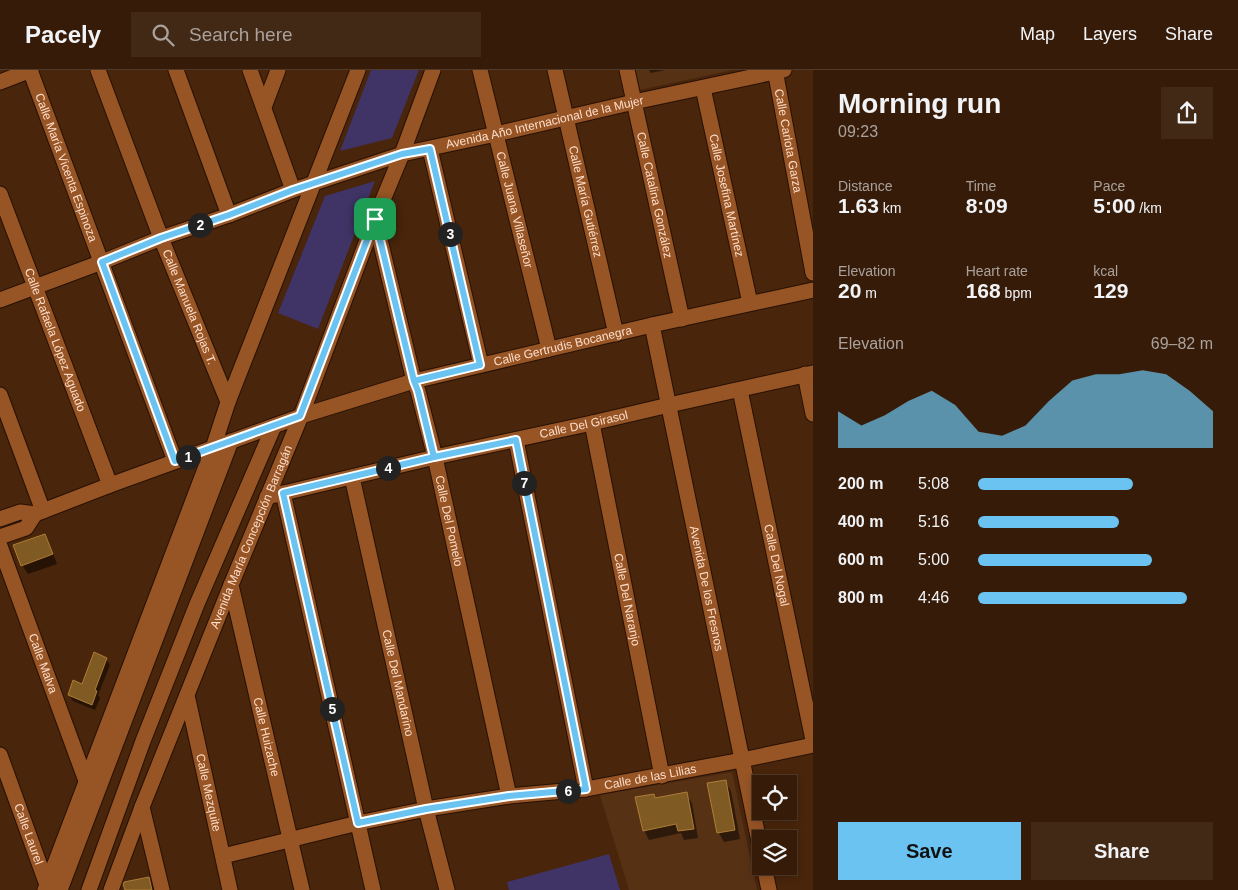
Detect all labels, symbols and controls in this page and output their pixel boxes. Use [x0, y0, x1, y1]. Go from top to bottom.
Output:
search box [131, 12, 481, 57]
text: Pacely [25, 21, 101, 48]
icon: search [149, 21, 177, 49]
text: Search here [189, 24, 293, 45]
text: Map [1020, 24, 1055, 44]
text: Layers [1083, 24, 1137, 44]
text: Share [1165, 24, 1213, 44]
button: share [1161, 87, 1213, 139]
street label: Calle Carlota Garza [772, 88, 805, 194]
text: Morning run [838, 88, 1001, 119]
street label: Calle María Vicenta Espinoza [32, 91, 100, 244]
street label: Avenida Año Internacional de la Mujer [445, 93, 645, 151]
text: 09:23 [838, 123, 878, 140]
street label: Calle Catalina González [634, 131, 675, 259]
street label: Calle Josefina Martínez [706, 133, 747, 258]
street label: Calle María Gutiérrez [566, 144, 605, 259]
street label: Calle Juana Villaseñor [493, 150, 536, 269]
text: Distance [838, 178, 892, 194]
text: Time [966, 178, 996, 194]
text: Pace [1093, 178, 1125, 194]
text: 1.63 [838, 194, 879, 217]
text: 8:09 [966, 194, 1008, 217]
text: 5:00 [1093, 194, 1135, 217]
pin [354, 198, 396, 240]
text: km [879, 200, 901, 216]
text: /km [1135, 200, 1162, 216]
icon: arrive [361, 205, 389, 233]
pin: 2 [188, 212, 212, 238]
text: 2 [197, 217, 204, 233]
pin: 3 [438, 222, 462, 246]
text: 3 [447, 226, 454, 242]
street label: Calle Manuela Rojas T. [159, 247, 219, 367]
text: Elevation [838, 263, 896, 279]
text: Heart rate [966, 263, 1028, 279]
text: kcal [1093, 263, 1118, 279]
street label: Calle Rafaela López Aguado [22, 266, 89, 414]
text: 20 [838, 279, 861, 302]
text: 168 [966, 279, 1001, 302]
text: 129 [1093, 279, 1128, 302]
text: m [861, 285, 877, 301]
text: bpm [1001, 285, 1032, 301]
street label: Calle Gertrudis Bocanegra [492, 323, 634, 369]
text: Elevation [838, 335, 904, 352]
text: 69–82 m [1151, 335, 1213, 352]
street label: Calle Del Girasol [538, 408, 629, 441]
street label: Avenida María Concepción Barragán [207, 443, 295, 631]
pin: 1 [176, 444, 200, 470]
text: 1 [185, 449, 192, 465]
pin: 4 [376, 456, 400, 480]
text: 4 [385, 460, 392, 476]
pin: 7 [512, 470, 536, 496]
street label: Calle Del Pomelo [432, 474, 466, 568]
text: 7 [521, 475, 528, 491]
text: 200 m [838, 475, 883, 492]
text: 5:08 [918, 475, 949, 492]
text: 400 m [838, 513, 883, 530]
text: 5:16 [918, 513, 949, 530]
street label: Calle Del Nogal [761, 523, 792, 608]
street label: Avenida De los Fresnos [687, 525, 726, 652]
text: 600 m [838, 551, 883, 568]
text: 5:00 [918, 551, 949, 568]
street label: Calle Del Naranjo [611, 552, 643, 647]
text: 800 m [838, 589, 883, 606]
text: 4:46 [918, 589, 949, 606]
street label: Calle Del Mandarino [379, 628, 417, 738]
street label: Calle Malva [26, 632, 60, 696]
street label: Calle Huizache [250, 696, 282, 778]
pin: 5 [320, 696, 344, 722]
text: 5 [329, 701, 336, 717]
street label: Calle Mezquite [193, 752, 224, 833]
street label: Calle de las Lilias [603, 762, 697, 793]
map controls [752, 775, 797, 875]
button: locate [752, 775, 797, 820]
pin: 6 [556, 778, 580, 804]
text: 6 [565, 783, 572, 799]
street label: Calle Laurel [11, 801, 46, 867]
button: Save [838, 822, 1021, 880]
button: Share [1031, 822, 1213, 880]
button: layers [752, 830, 797, 875]

